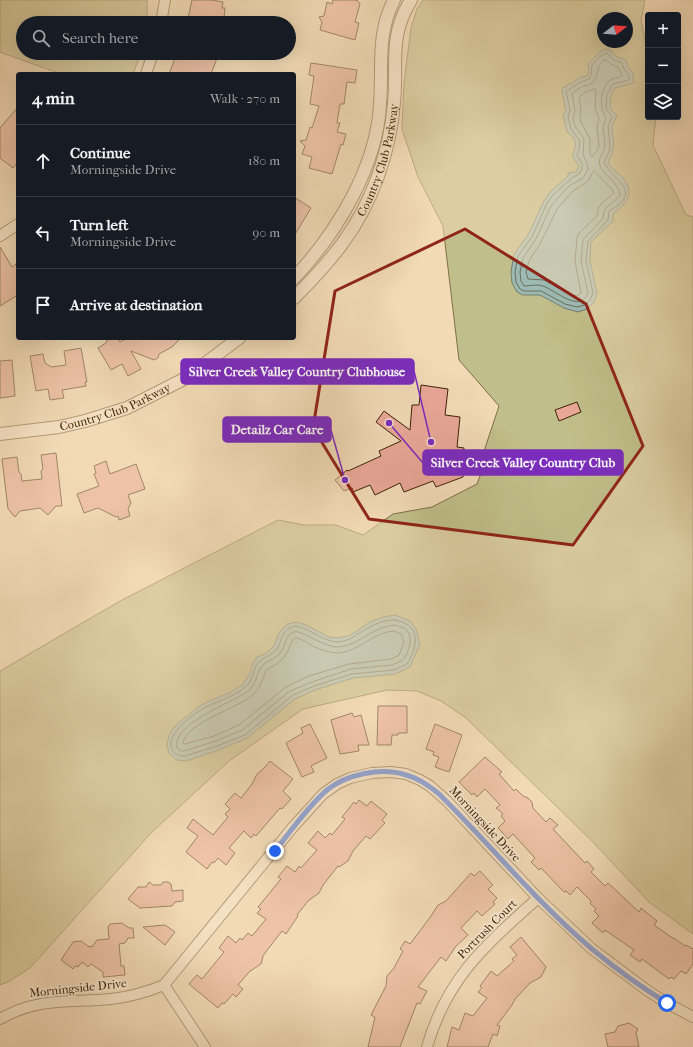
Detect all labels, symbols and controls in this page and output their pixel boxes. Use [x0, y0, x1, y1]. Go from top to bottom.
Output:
north arrow [597, 12, 633, 48]
map controls [645, 12, 681, 120]
button: + [645, 12, 681, 48]
search box [16, 16, 296, 60]
icon: search [30, 27, 52, 49]
text: Search here [62, 29, 138, 47]
button: − [645, 48, 681, 84]
button: layers [645, 84, 681, 120]
text: 4 min [32, 88, 75, 108]
text: Walk · 270 m [210, 91, 280, 106]
street label: Country Club Parkway [354, 102, 401, 219]
text: Continue [70, 144, 130, 162]
icon: ahead [32, 150, 54, 172]
text: 180 m [248, 153, 280, 168]
text: Morningside Drive [70, 162, 176, 177]
text: Turn left [70, 216, 128, 234]
icon: left [32, 222, 54, 244]
text: 90 m [252, 225, 280, 240]
text: Morningside Drive [70, 234, 176, 249]
icon: arrive [32, 294, 54, 316]
text: Arrive at destination [70, 296, 202, 314]
callout: Silver Creek Valley Country Clubhouse [181, 359, 414, 384]
text: Silver Creek Valley Country Clubhouse [189, 364, 406, 380]
street label: Country Club Parkway [58, 380, 173, 434]
callout: Detailz Car Care [223, 417, 331, 442]
text: Detailz Car Care [231, 422, 324, 437]
callout: Silver Creek Valley Country Club [423, 450, 623, 475]
text: Silver Creek Valley Country Club [431, 455, 615, 471]
street label: Morningside Drive [446, 783, 524, 865]
route end [266, 842, 284, 860]
street label: Portrush Court [454, 896, 520, 962]
street label: Morningside Drive [28, 976, 128, 1000]
route start [658, 994, 676, 1012]

